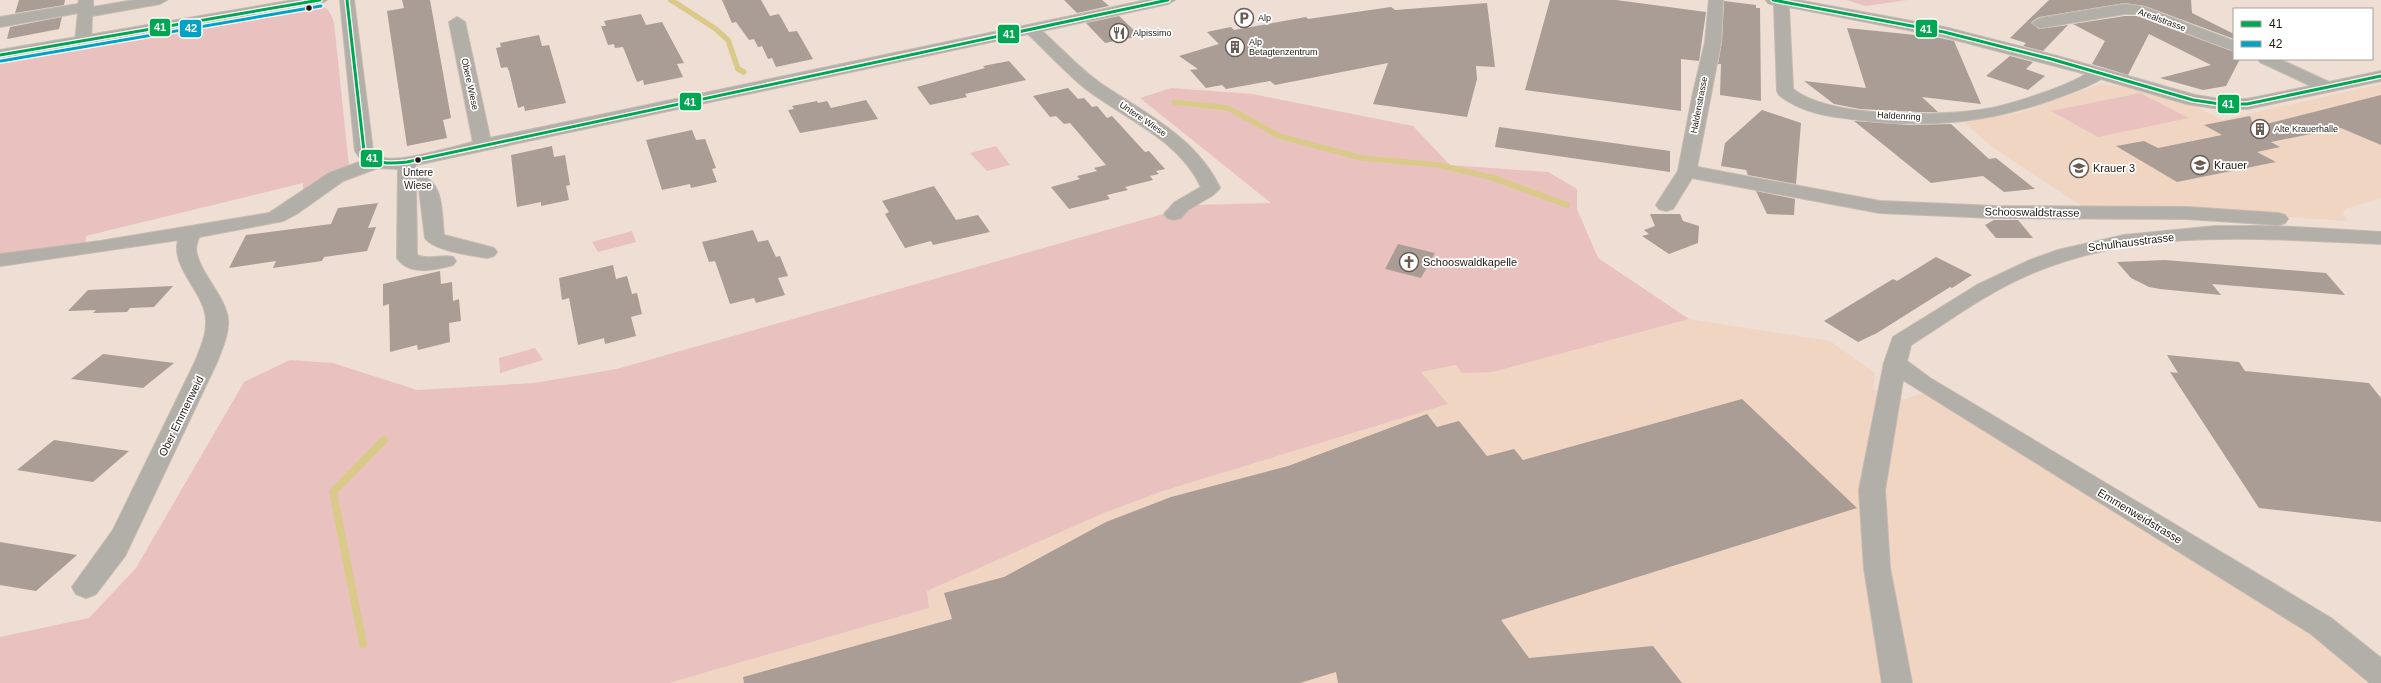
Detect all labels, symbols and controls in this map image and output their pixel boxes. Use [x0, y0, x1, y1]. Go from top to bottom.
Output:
unlabelled marker [304, 3, 314, 13]
parking icon: Alp [1233, 7, 1255, 29]
street label: Arealstrasse [2137, 7, 2187, 33]
legend [2233, 8, 2373, 60]
place label: Alp [1258, 13, 1271, 23]
text: 41 [2269, 17, 2283, 31]
line badge: 41 [149, 18, 171, 37]
line badge: 42 [179, 19, 202, 38]
line badge: 41 [1915, 19, 1938, 38]
text: 41 [154, 21, 166, 33]
text: 42 [185, 22, 197, 34]
restaurant icon: Alpissimo [1108, 22, 1130, 44]
text: 41 [1920, 23, 1932, 35]
line badge: 41 [997, 24, 1020, 44]
text: 41 [1003, 28, 1015, 40]
place label: Alpissimo [1133, 28, 1172, 38]
building icon: Alp Betagtenzentrum [1224, 36, 1246, 58]
place label: Alp Betagtenzentrum [1249, 37, 1318, 57]
text: 42 [2269, 37, 2283, 51]
street label: Obere Wiese [460, 57, 480, 111]
street label: Haldenstrasse [1689, 76, 1709, 134]
line badge: 41 [679, 92, 702, 111]
line badge: 41 [2217, 94, 2240, 114]
text: 41 [684, 96, 696, 108]
text: 41 [2222, 98, 2234, 110]
street label: Untere Wiese [1118, 100, 1168, 138]
street label: Haldenring [1877, 110, 1921, 122]
building icon: Alte Krauerhalle [2249, 118, 2271, 140]
place label: Alte Krauerhalle [2274, 124, 2338, 134]
line badge: 41 [360, 149, 383, 168]
text: 41 [366, 152, 378, 164]
school or university icon: Krauer [2189, 154, 2211, 176]
marker: Untere Wiese [413, 155, 423, 165]
school or university icon: Krauer 3 [2068, 157, 2090, 179]
place label: Krauer [2214, 159, 2247, 171]
place label: Krauer 3 [2093, 162, 2135, 174]
place label: Untere Wiese [403, 167, 433, 191]
street label: Schooswaldstrasse [1985, 205, 2079, 219]
street label: Schulhausstrasse [2087, 231, 2175, 253]
church icon: Schooswaldkapelle [1398, 251, 1420, 273]
place label: Schooswaldkapelle [1423, 256, 1517, 268]
street label: Ober Emmenweid [156, 374, 206, 458]
street label: Emmenweidstrasse [2096, 486, 2184, 546]

